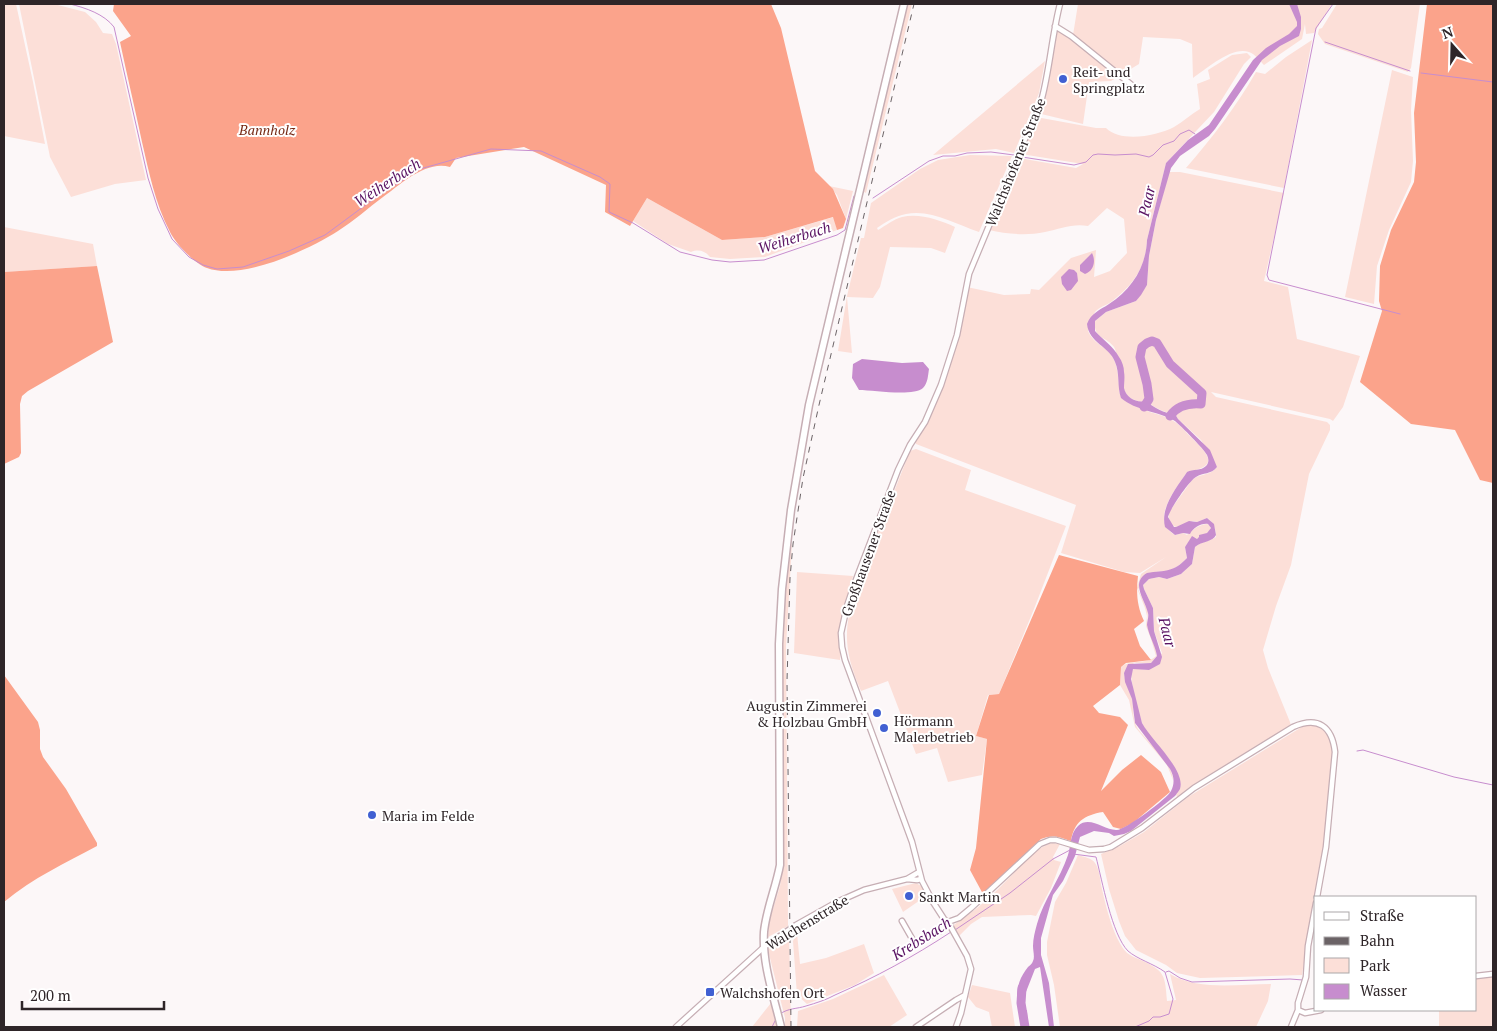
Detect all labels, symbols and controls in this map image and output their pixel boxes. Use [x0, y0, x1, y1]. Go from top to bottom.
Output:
north arrow [1427, 20, 1477, 70]
text: N [1439, 21, 1456, 43]
place label: Reit- und Springplatz [1073, 62, 1145, 97]
marker: Reit- und Springplatz [1057, 73, 1069, 85]
street label: Walchshofener Straße [981, 95, 1049, 229]
park label: Bannholz [238, 120, 296, 139]
water label: Weiherbach [350, 153, 424, 211]
water label: Paar [1133, 183, 1159, 219]
water label: Weiherbach [755, 216, 833, 258]
street label: Großhausener Straße [836, 487, 900, 619]
water label: Paar [1154, 614, 1182, 650]
place label: Augustin Zimmerei & Holzbau GmbH [746, 696, 867, 731]
marker: Augustin Zimmerei & Holzbau GmbH [871, 707, 883, 719]
place label: Hörmann Malerbetrieb [894, 711, 974, 746]
marker: Hörmann Malerbetrieb [878, 722, 890, 734]
place label: Maria im Felde [382, 806, 475, 825]
marker: Maria im Felde [366, 809, 378, 821]
place label: Sankt Martin [919, 887, 1001, 906]
street label: Walchenstraße [762, 890, 852, 954]
marker: Sankt Martin [903, 890, 915, 902]
legend [1314, 896, 1477, 1011]
text: Straße [1360, 905, 1404, 925]
water label: Krebsbach [887, 912, 955, 965]
text: Bahn [1360, 930, 1395, 950]
text: Park [1360, 955, 1390, 975]
scale bar [22, 978, 165, 1010]
text: Wasser [1360, 980, 1407, 1000]
place label: Walchshofen Ort [720, 983, 825, 1002]
text: 200 m [30, 985, 71, 1005]
marker: Walchshofen Ort [704, 986, 716, 998]

